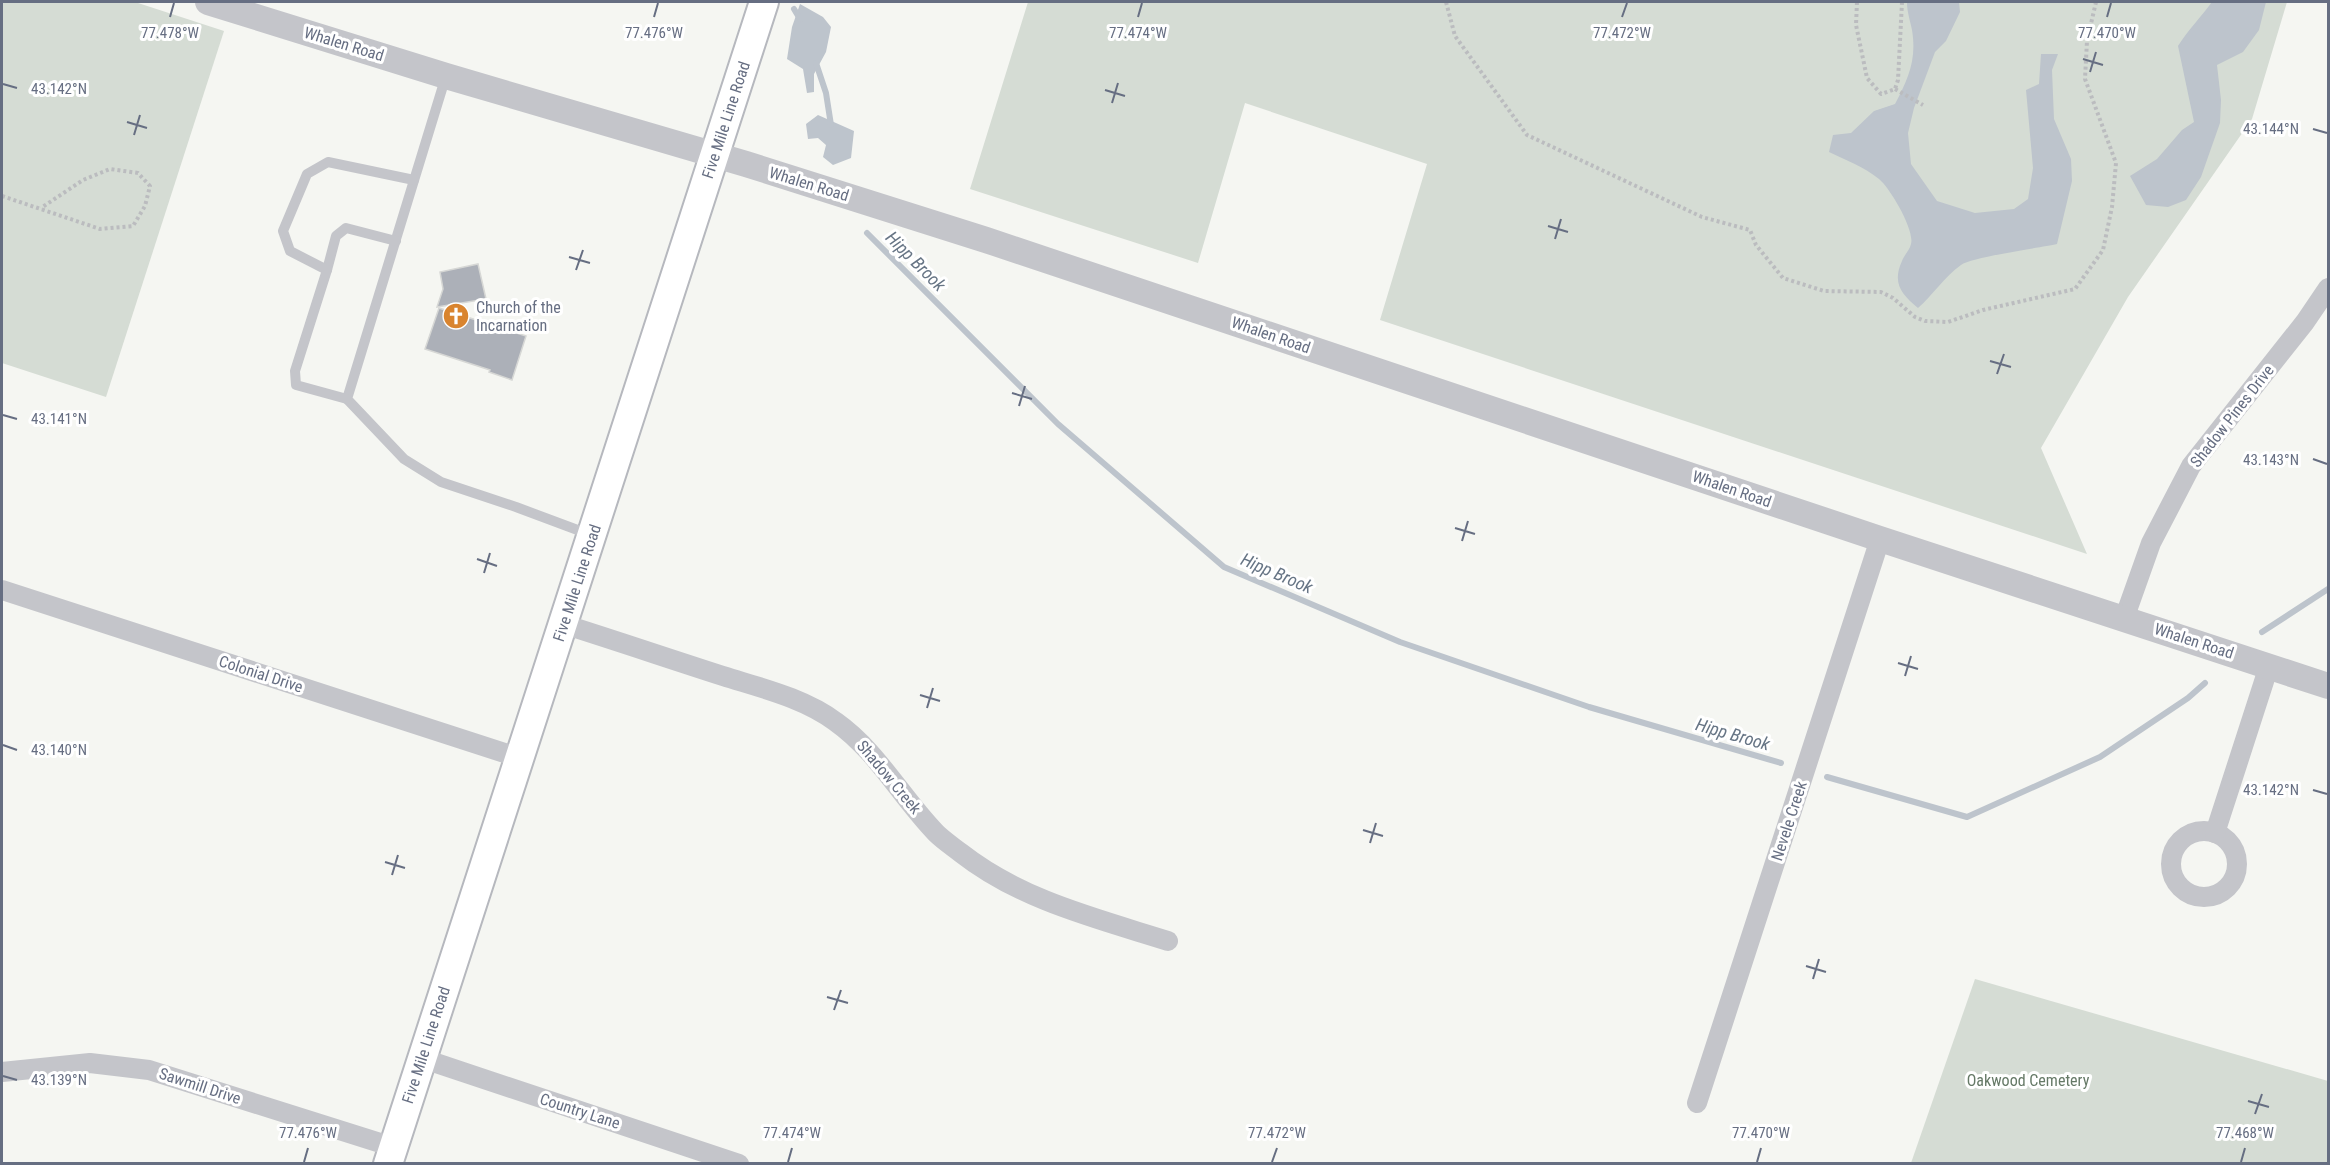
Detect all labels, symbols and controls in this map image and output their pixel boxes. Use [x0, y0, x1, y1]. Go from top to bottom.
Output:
street label: Whalen Road [302, 23, 386, 65]
text: 77.478°W [141, 24, 200, 42]
text: 77.476°W [625, 24, 684, 42]
text: 77.474°W [1109, 24, 1168, 42]
text: 77.472°W [1593, 24, 1652, 42]
text: 77.470°W [2078, 24, 2137, 42]
street label: Five Mile Line Road [698, 59, 754, 181]
text: 43.142°N [31, 80, 87, 98]
text: 43.144°N [2243, 120, 2299, 138]
street label: Whalen Road [767, 163, 851, 205]
water label: Hipp Brook [882, 227, 951, 296]
place label: Church of the Incarnation [476, 298, 561, 335]
church icon: Church of the Incarnation [441, 301, 471, 331]
street label: Whalen Road [1229, 313, 1313, 357]
street label: Shadow Pines Drive [2186, 361, 2278, 471]
text: 43.141°N [31, 410, 87, 428]
text: 43.143°N [2243, 451, 2299, 469]
street label: Whalen Road [1690, 467, 1774, 511]
street label: Five Mile Line Road [549, 522, 605, 644]
water label: Hipp Brook [1238, 548, 1317, 598]
street label: Whalen Road [2152, 619, 2236, 663]
street label: Colonial Drive [217, 651, 305, 697]
water label: Hipp Brook [1693, 713, 1774, 755]
street label: Shadow Creek [853, 737, 926, 818]
text: 43.140°N [31, 741, 87, 759]
street label: Nevele Creek [1767, 778, 1811, 863]
text: 43.142°N [2243, 781, 2299, 799]
street label: Five Mile Line Road [398, 984, 454, 1106]
street label: Sawmill Drive [157, 1064, 243, 1108]
text: 43.139°N [31, 1071, 87, 1089]
park label: Oakwood Cemetery [1967, 1071, 2090, 1090]
street label: Country Lane [537, 1089, 623, 1133]
text: 77.476°W [279, 1124, 338, 1142]
text: 77.474°W [763, 1124, 822, 1142]
text: 77.472°W [1248, 1124, 1307, 1142]
text: 77.470°W [1732, 1124, 1791, 1142]
text: 77.468°W [2216, 1124, 2275, 1142]

